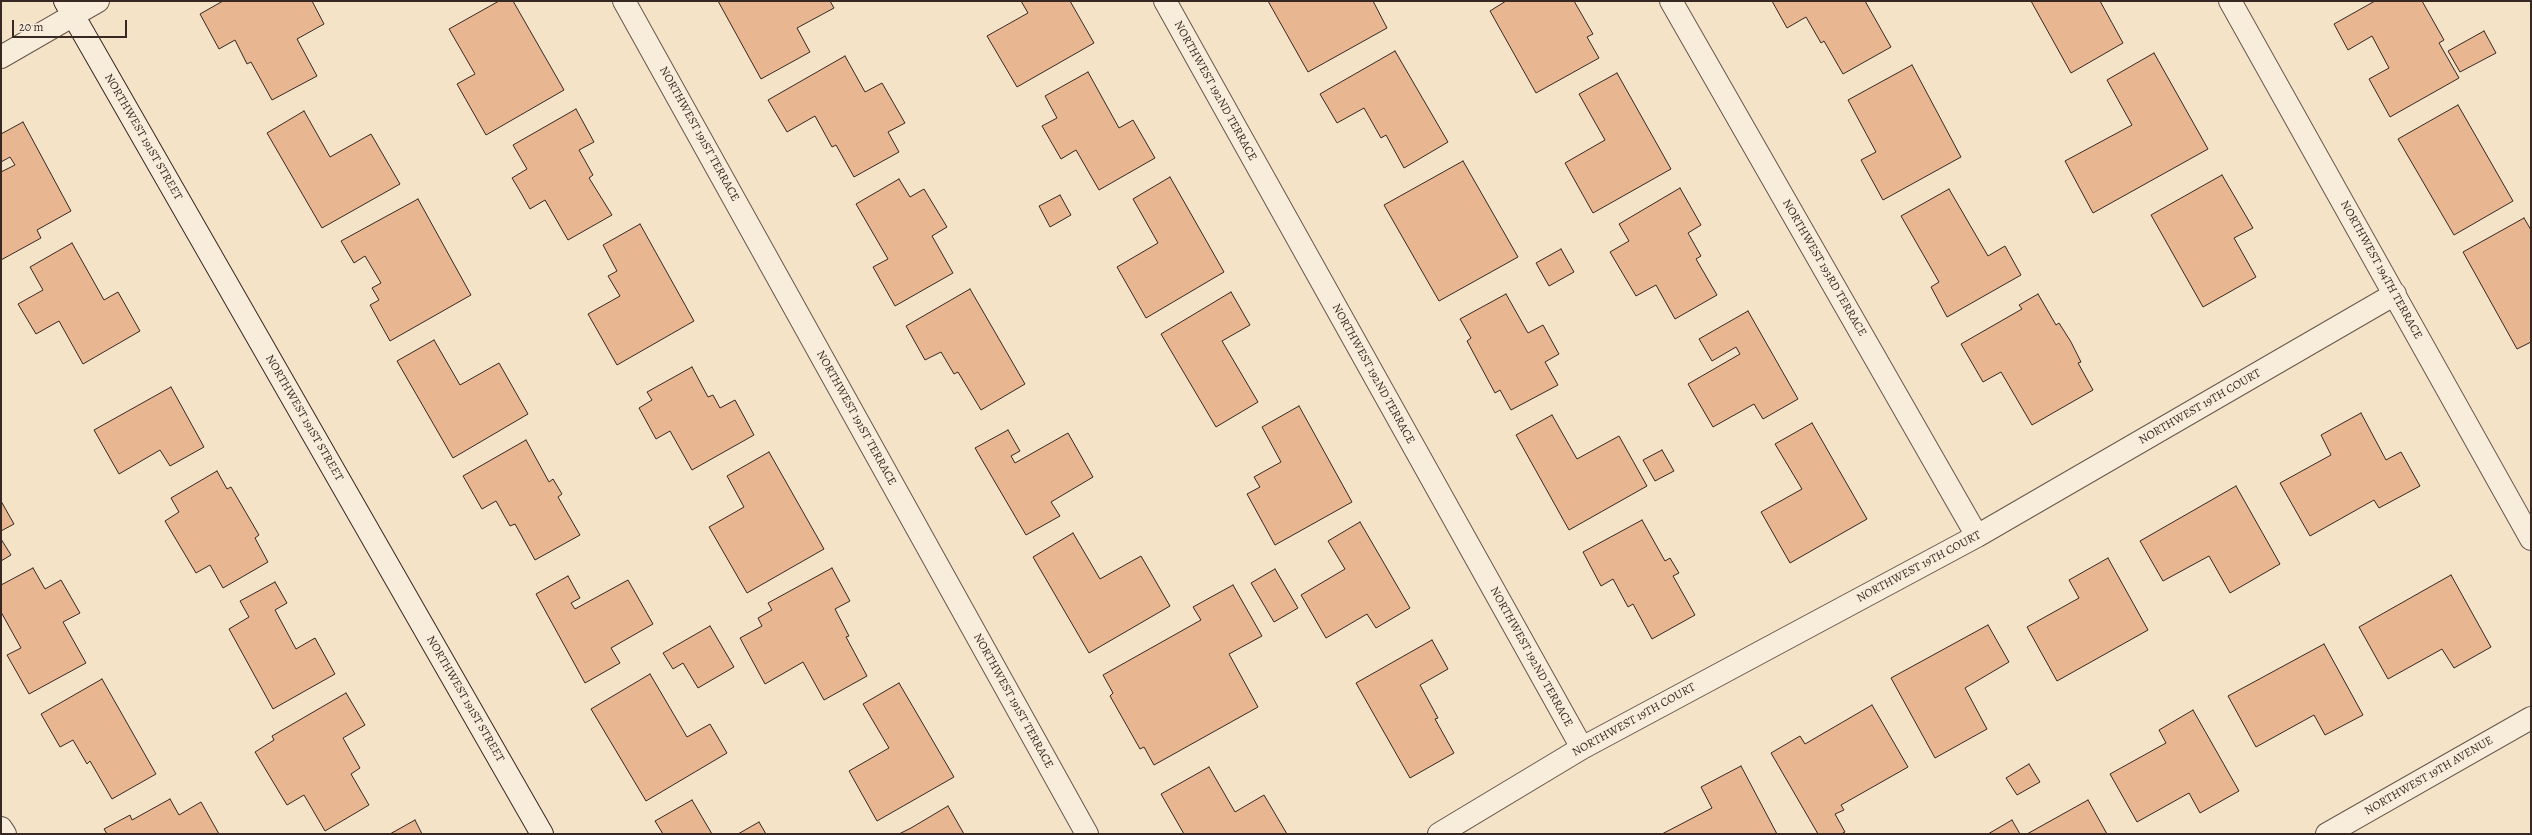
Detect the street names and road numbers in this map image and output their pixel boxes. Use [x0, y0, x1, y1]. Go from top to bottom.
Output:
street label: NORTHWEST 192ND TERRACE [1170, 18, 1260, 164]
street label: NORTHWEST 191ST TERRACE [656, 64, 742, 204]
street label: NORTHWEST 191ST STREET [101, 71, 185, 203]
street label: NORTHWEST 193RD TERRACE [1779, 197, 1869, 339]
street label: NORTHWEST 194TH TERRACE [2337, 198, 2425, 342]
street label: NORTHWEST 192ND TERRACE [1328, 301, 1418, 447]
street label: NORTHWEST 191ST TERRACE [813, 348, 899, 488]
street label: NORTHWEST 191ST STREET [262, 352, 346, 484]
street label: NORTHWEST 19TH COURT [2136, 366, 2264, 448]
street label: NORTHWEST 19TH COURT [1854, 528, 1984, 606]
street label: NORTHWEST 192ND TERRACE [1486, 584, 1576, 730]
street label: NORTHWEST 191ST TERRACE [970, 631, 1056, 771]
street label: NORTHWEST 191ST STREET [423, 633, 507, 765]
street label: NORTHWEST 19TH COURT [1570, 680, 1698, 760]
street label: NORTHWEST 19TH AVENUE [2362, 733, 2496, 819]

